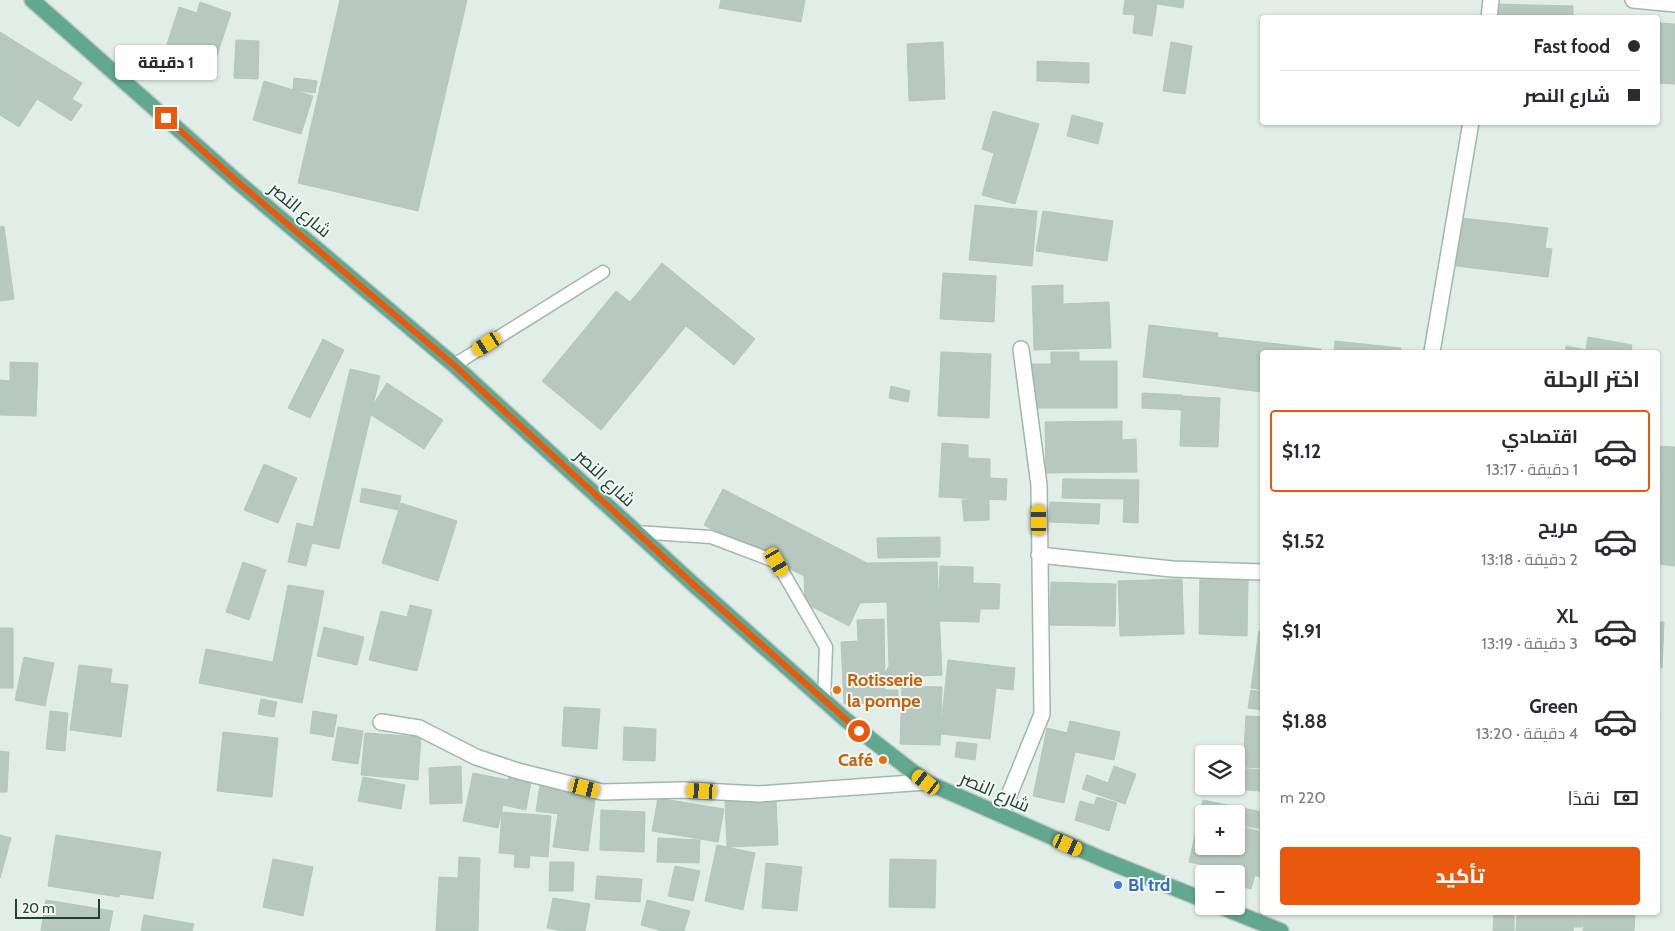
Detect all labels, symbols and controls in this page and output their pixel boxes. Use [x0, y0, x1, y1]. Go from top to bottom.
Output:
text: Fast food [1534, 35, 1610, 58]
callout: 1 دقيقة [115, 46, 217, 80]
text: 1 دقيقة [138, 53, 194, 72]
text: شارع النصر [1524, 84, 1610, 107]
route end [155, 107, 177, 129]
street label: شارع النصر [263, 177, 335, 243]
car [470, 330, 503, 358]
text: اختر الرحلة [1544, 366, 1640, 393]
text: اقتصادي [1502, 425, 1578, 448]
icon: car [1593, 429, 1638, 474]
text: $1.12 [1282, 440, 1321, 463]
street label: شارع النصر [569, 444, 640, 512]
text: 1 دقيقة · 13:17 [1486, 460, 1578, 479]
car [1031, 505, 1046, 535]
text: مريح [1538, 515, 1578, 538]
icon: car [1593, 519, 1638, 564]
text: $1.52 [1282, 530, 1325, 553]
car [763, 545, 790, 579]
text: 2 دقيقة · 13:18 [1481, 550, 1578, 569]
text: XL [1557, 605, 1578, 628]
icon: car [1593, 609, 1638, 654]
text: $1.91 [1282, 620, 1322, 643]
text: 3 دقيقة · 13:19 [1482, 634, 1578, 653]
place label: Rotisserie la pompe [847, 669, 923, 712]
marker: Rotisserie la pompe [831, 684, 843, 696]
text: Green [1529, 695, 1578, 718]
icon: car [1593, 699, 1638, 744]
text: $1.88 [1282, 710, 1327, 733]
route start [848, 720, 870, 742]
text: 4 دقيقة · 13:20 [1476, 724, 1578, 743]
map controls [1195, 745, 1245, 915]
button: layers [1195, 745, 1245, 795]
place label: Café [838, 749, 873, 771]
marker: Café [877, 754, 889, 766]
street label: شارع النصر [955, 766, 1033, 818]
car [909, 767, 942, 797]
car [568, 777, 601, 799]
car [686, 783, 717, 799]
icon: cash [1612, 784, 1640, 812]
text: نقدًا [1568, 787, 1600, 810]
text: 220 m [1280, 788, 1326, 807]
button: + [1195, 805, 1245, 855]
car [1051, 832, 1084, 858]
button: تأكيد [1280, 847, 1640, 905]
button: − [1195, 865, 1245, 915]
place label: Bl trd [1128, 874, 1170, 896]
marker: Bl trd [1112, 879, 1124, 891]
scale bar [15, 896, 100, 919]
text: 20 m [22, 899, 55, 917]

